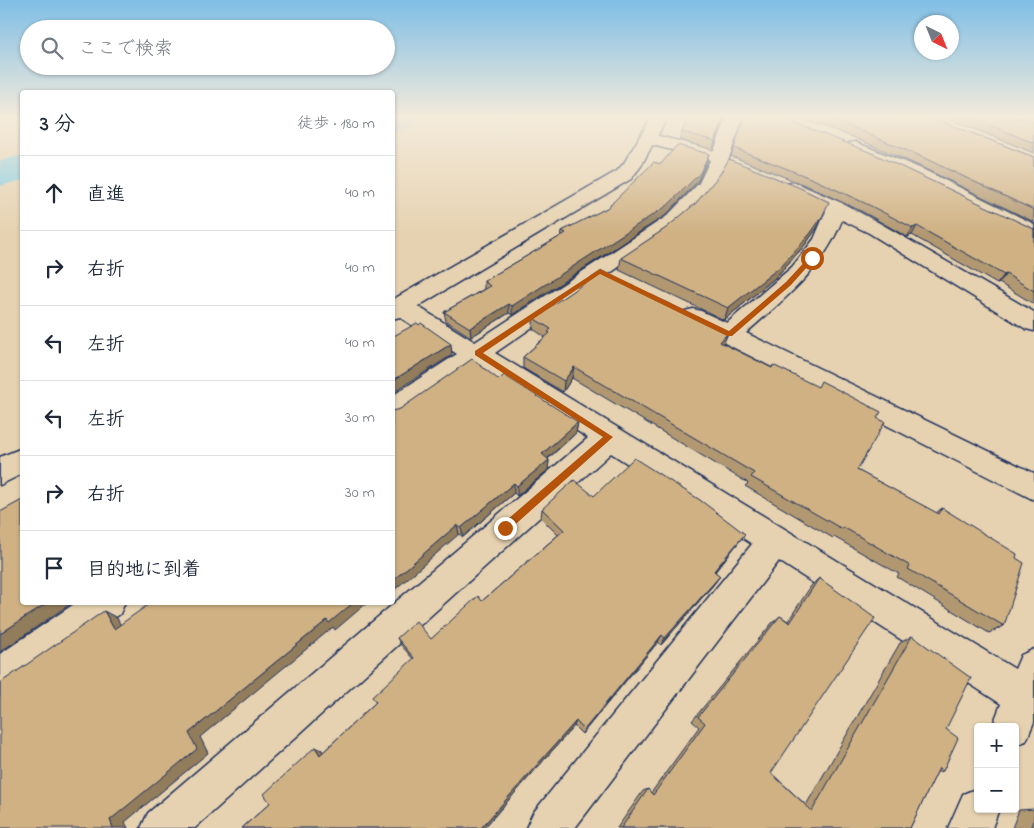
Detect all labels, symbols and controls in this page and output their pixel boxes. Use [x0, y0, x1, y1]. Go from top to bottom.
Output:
north arrow [914, 15, 959, 60]
search box [20, 20, 395, 75]
icon: search [38, 34, 66, 62]
text: ここで検索 [78, 36, 173, 63]
text: 3 分 [40, 110, 75, 140]
text: 徒歩 · 180 m [297, 112, 375, 136]
icon: ahead [40, 179, 68, 207]
text: 40 m [345, 181, 375, 205]
text: 直進 [87, 182, 125, 209]
route start [801, 247, 824, 270]
icon: right [40, 254, 68, 282]
text: 40 m [345, 256, 375, 280]
text: 右折 [87, 257, 125, 284]
icon: left [40, 329, 68, 357]
text: 40 m [345, 331, 375, 355]
text: 左折 [87, 332, 125, 359]
icon: left [40, 404, 68, 432]
text: 30 m [345, 406, 375, 430]
text: 左折 [87, 407, 125, 434]
icon: right [40, 479, 68, 507]
text: 30 m [345, 481, 375, 505]
text: 右折 [87, 482, 125, 509]
route end [494, 517, 517, 540]
icon: arrive [40, 554, 68, 582]
text: 目的地に到着 [87, 557, 201, 584]
map controls [974, 723, 1019, 813]
button: + [974, 723, 1019, 768]
button: − [974, 768, 1019, 813]

